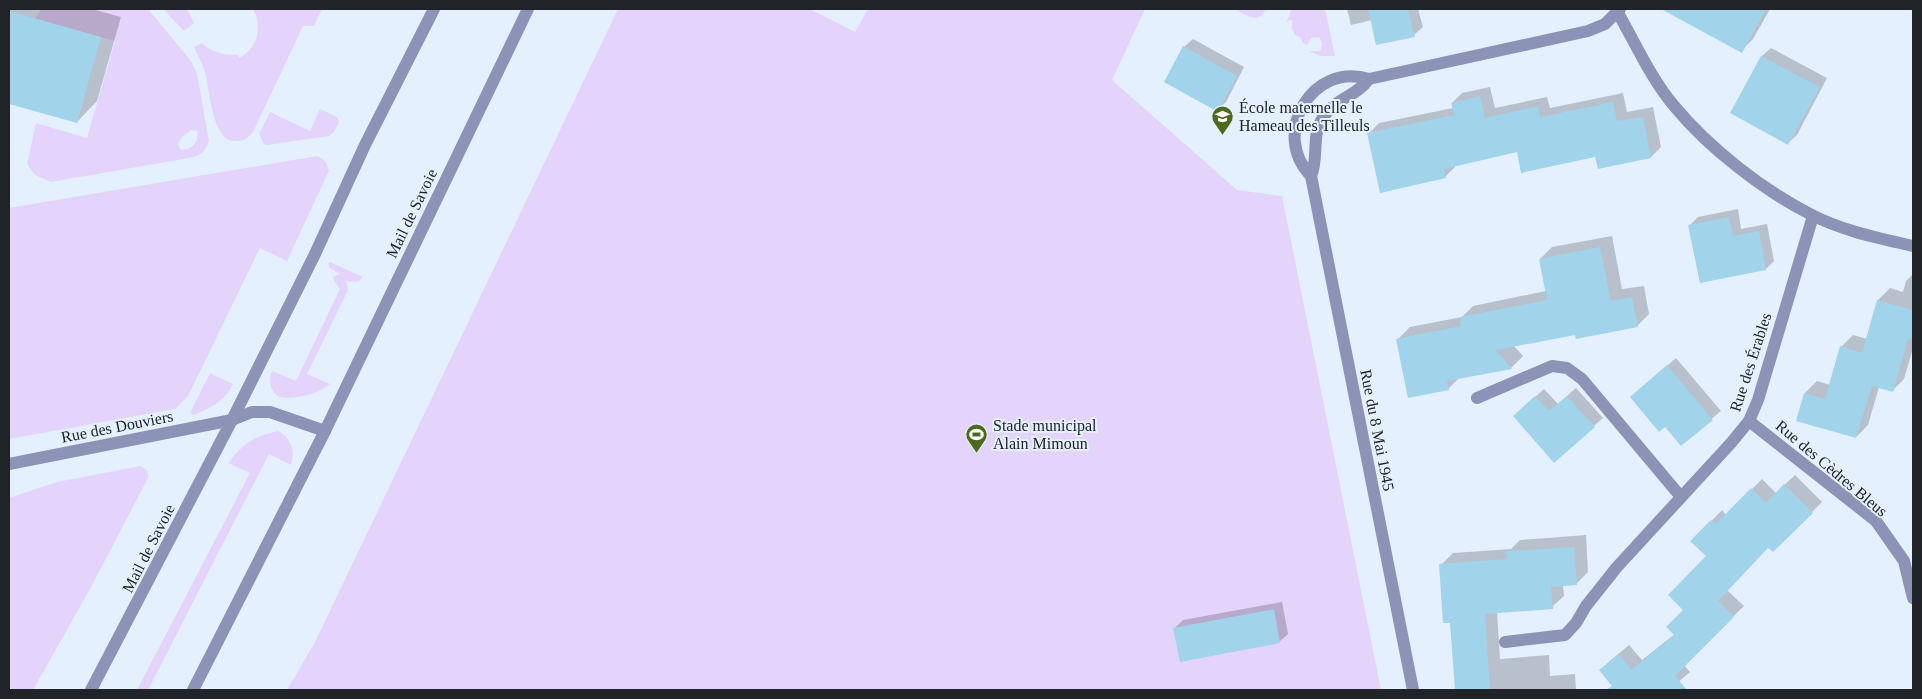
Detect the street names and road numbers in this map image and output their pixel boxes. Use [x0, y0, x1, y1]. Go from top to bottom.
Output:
street label: Mail de Savoie [383, 166, 440, 260]
street label: Rue des Érables [1726, 310, 1774, 414]
street label: Rue du 8 Mai 1945 [1357, 368, 1398, 492]
street label: Rue des Douviers [60, 407, 175, 446]
street label: Rue des Cèdres Bleus [1773, 417, 1891, 520]
street label: Mail de Savoie [119, 501, 178, 595]

